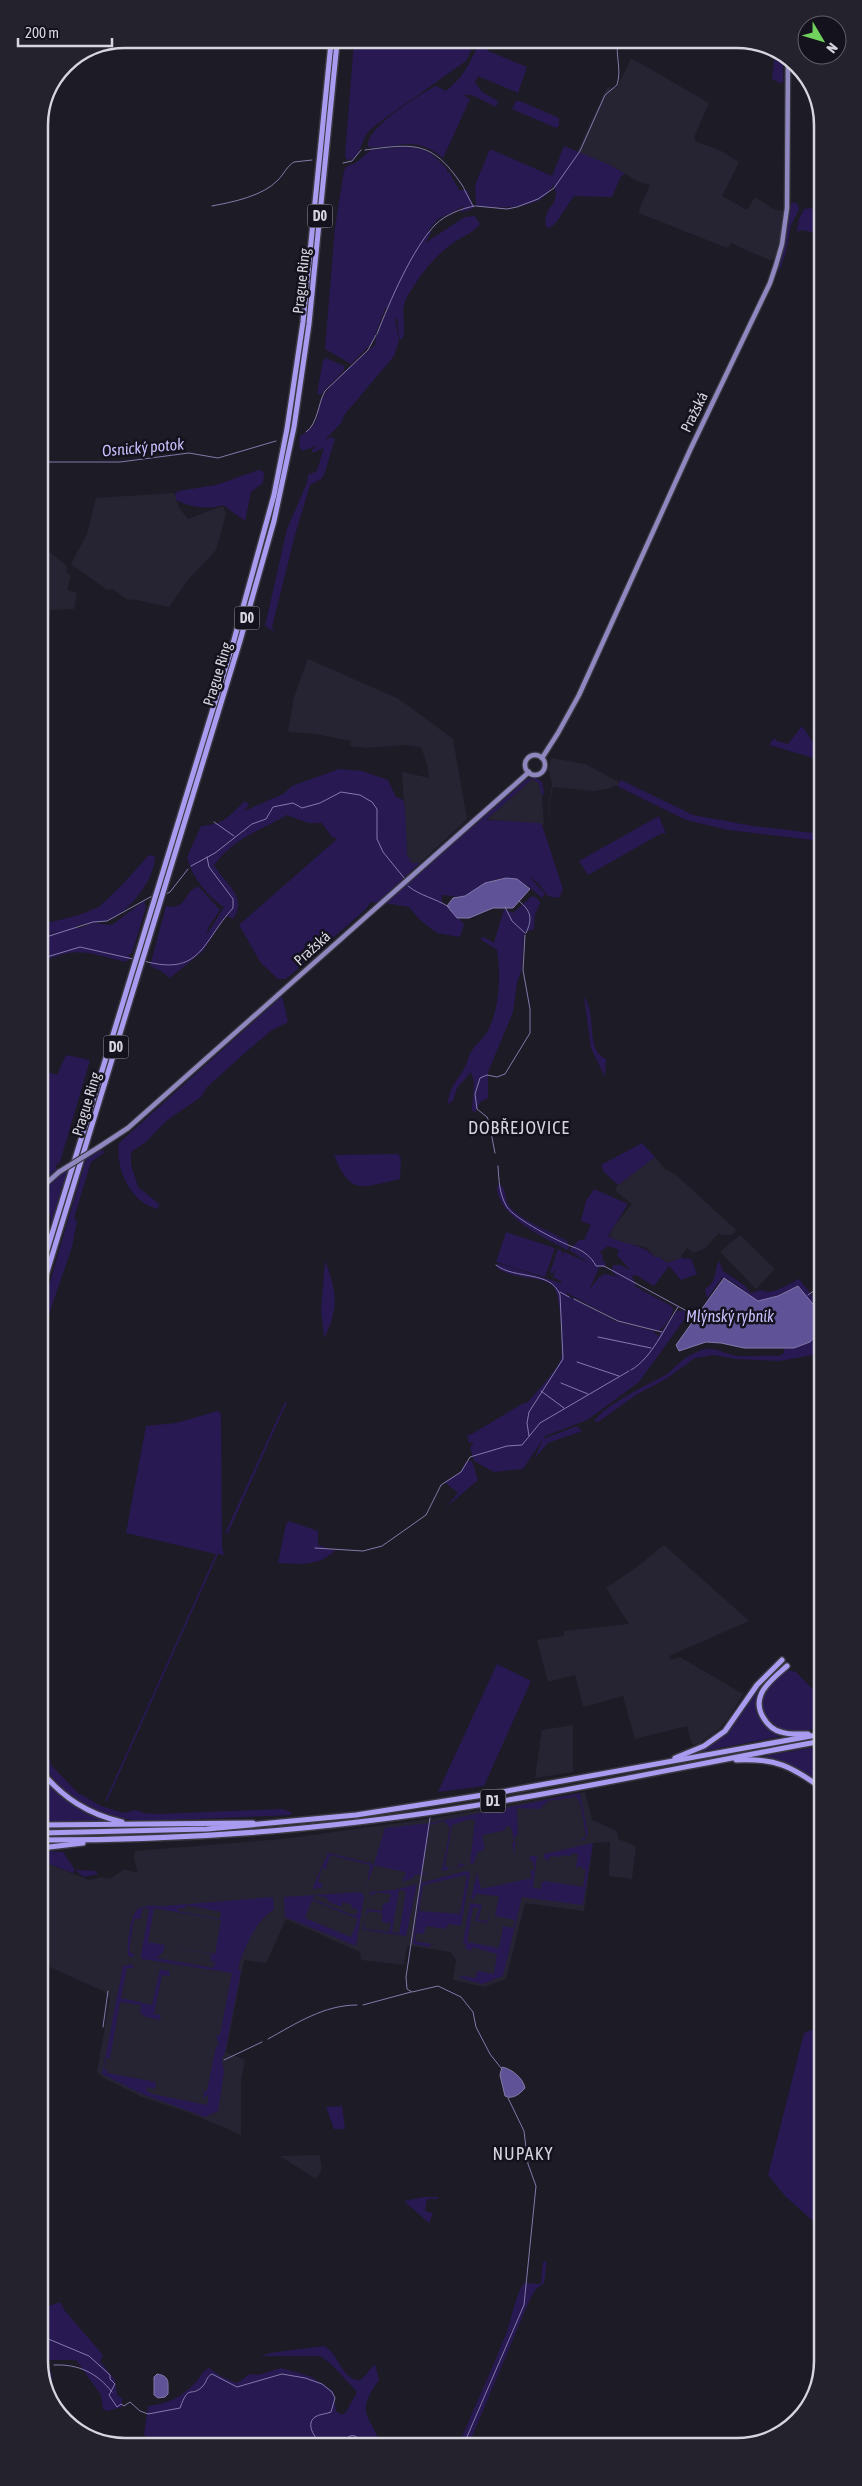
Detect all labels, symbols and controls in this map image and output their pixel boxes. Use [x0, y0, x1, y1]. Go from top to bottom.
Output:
scale bar [18, 15, 111, 47]
north arrow [797, 15, 847, 65]
text: 200 m [25, 24, 59, 41]
text: N [823, 40, 841, 56]
road number: D0 [308, 205, 332, 228]
street label: Prague Ring [289, 247, 313, 315]
street label: Pražská [677, 389, 711, 435]
water label: Osnický potok [101, 434, 186, 461]
road number: D0 [234, 606, 260, 630]
street label: Prague Ring [199, 640, 235, 708]
street label: Pražská [290, 927, 334, 969]
road number: D0 [104, 1036, 128, 1058]
street label: Prague Ring [68, 1070, 104, 1138]
district label: DOBŘEJOVICE [468, 1117, 570, 1138]
water label: Mlýnský rybník [686, 1307, 775, 1326]
road number: D1 [480, 1790, 506, 1812]
district label: NUPAKY [493, 2143, 554, 2164]

